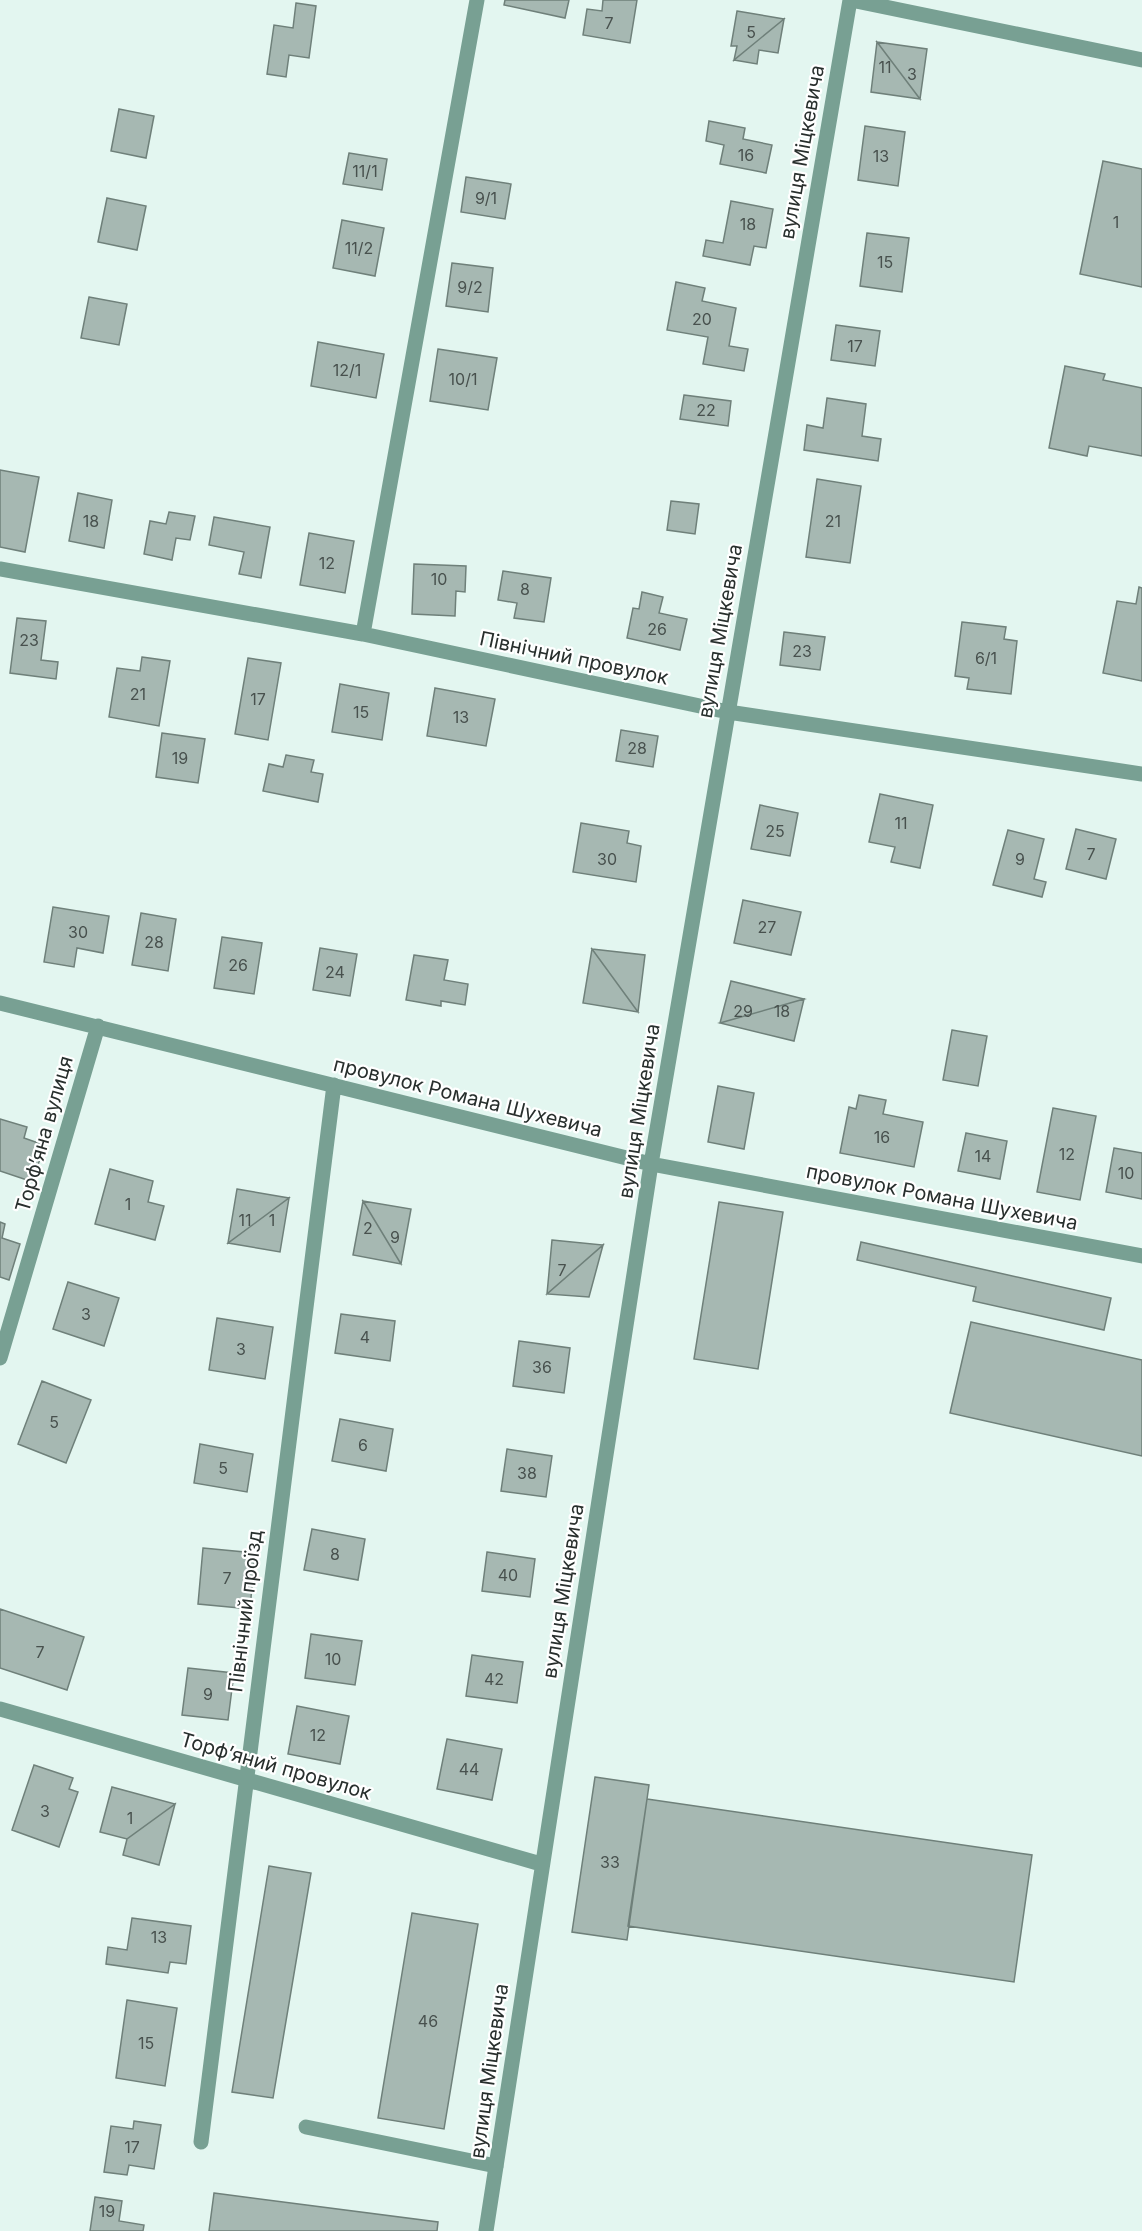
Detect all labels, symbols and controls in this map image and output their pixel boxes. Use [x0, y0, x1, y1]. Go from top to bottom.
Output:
house number: 7 [604, 13, 614, 33]
house number: 5 [746, 22, 756, 42]
house number: 11 [878, 57, 892, 77]
street label: вулиця Міцкевича [775, 63, 829, 241]
house number: 3 [907, 64, 917, 84]
house number: 16 [738, 145, 754, 165]
house number: 13 [873, 146, 889, 166]
house number: 11/1 [352, 161, 378, 181]
house number: 9/1 [475, 188, 497, 208]
house number: 1 [1113, 212, 1119, 232]
house number: 18 [740, 214, 756, 234]
house number: 11/2 [345, 238, 373, 258]
house number: 15 [877, 252, 893, 272]
house number: 9/2 [457, 277, 483, 297]
house number: 20 [692, 309, 712, 329]
house number: 17 [847, 336, 863, 356]
house number: 12/1 [333, 360, 361, 380]
house number: 10/1 [449, 369, 477, 389]
house number: 22 [696, 400, 716, 420]
house number: 18 [83, 511, 99, 531]
house number: 21 [825, 511, 841, 531]
street label: вулиця Міцкевича [693, 542, 747, 720]
house number: 12 [319, 553, 335, 573]
house number: 10 [431, 569, 447, 589]
house number: 8 [520, 579, 530, 599]
house number: 26 [647, 619, 667, 639]
street label: Північний провулок [477, 626, 671, 690]
house number: 23 [19, 630, 39, 650]
house number: 23 [792, 641, 812, 661]
house number: 6/1 [975, 648, 997, 668]
house number: 21 [130, 684, 146, 704]
house number: 17 [250, 689, 266, 709]
house number: 15 [353, 702, 369, 722]
house number: 13 [453, 707, 469, 727]
house number: 28 [627, 738, 647, 758]
house number: 19 [172, 748, 188, 768]
house number: 11 [894, 813, 908, 833]
house number: 25 [765, 821, 785, 841]
house number: 7 [1086, 844, 1096, 864]
house number: 30 [597, 849, 617, 869]
house number: 9 [1015, 849, 1025, 869]
house number: 27 [758, 917, 776, 937]
house number: 30 [68, 922, 88, 942]
house number: 28 [144, 932, 164, 952]
house number: 26 [228, 955, 248, 975]
house number: 24 [325, 962, 345, 982]
house number: 29 [733, 1001, 753, 1021]
house number: 18 [774, 1001, 790, 1021]
street label: вулиця Міцкевича [613, 1022, 665, 1200]
street label: провулок Романа Шухевича [331, 1052, 605, 1142]
street label: Торфʼяна вулиця [10, 1053, 78, 1215]
house number: 16 [874, 1127, 890, 1147]
house number: 12 [1059, 1144, 1075, 1164]
house number: 14 [975, 1146, 991, 1166]
street label: провулок Романа Шухевича [804, 1159, 1080, 1235]
house number: 10 [1118, 1163, 1134, 1183]
house number: 1 [125, 1194, 131, 1214]
house number: 11 [238, 1210, 252, 1230]
house number: 1 [269, 1210, 275, 1230]
house number: 2 [363, 1218, 373, 1238]
house number: 9 [390, 1227, 400, 1247]
house number: 7 [557, 1260, 567, 1280]
house number: 3 [81, 1304, 91, 1324]
house number: 4 [360, 1327, 370, 1347]
house number: 3 [236, 1339, 246, 1359]
house number: 36 [532, 1357, 552, 1377]
house number: 5 [49, 1412, 59, 1432]
house number: 6 [358, 1435, 368, 1455]
house number: 5 [218, 1458, 228, 1478]
house number: 38 [517, 1463, 537, 1483]
street label: вулиця Міцкевича [537, 1502, 589, 1680]
street label: Північний проїзд [223, 1528, 267, 1694]
house number: 8 [330, 1544, 340, 1564]
house number: 40 [498, 1565, 518, 1585]
house number: 7 [222, 1568, 232, 1588]
house number: 7 [35, 1642, 45, 1662]
house number: 10 [325, 1649, 341, 1669]
house number: 42 [484, 1669, 504, 1689]
house number: 9 [203, 1684, 213, 1704]
house number: 12 [310, 1725, 326, 1745]
street label: Торфʼяний провулок [178, 1727, 374, 1805]
house number: 44 [459, 1759, 479, 1779]
house number: 3 [40, 1801, 50, 1821]
house number: 1 [127, 1808, 133, 1828]
house number: 33 [600, 1852, 620, 1872]
house number: 13 [151, 1927, 167, 1947]
street label: вулиця Міцкевича [465, 1982, 513, 2160]
house number: 46 [418, 2011, 438, 2031]
house number: 15 [138, 2033, 154, 2053]
house number: 17 [124, 2137, 140, 2157]
house number: 19 [99, 2201, 115, 2221]

